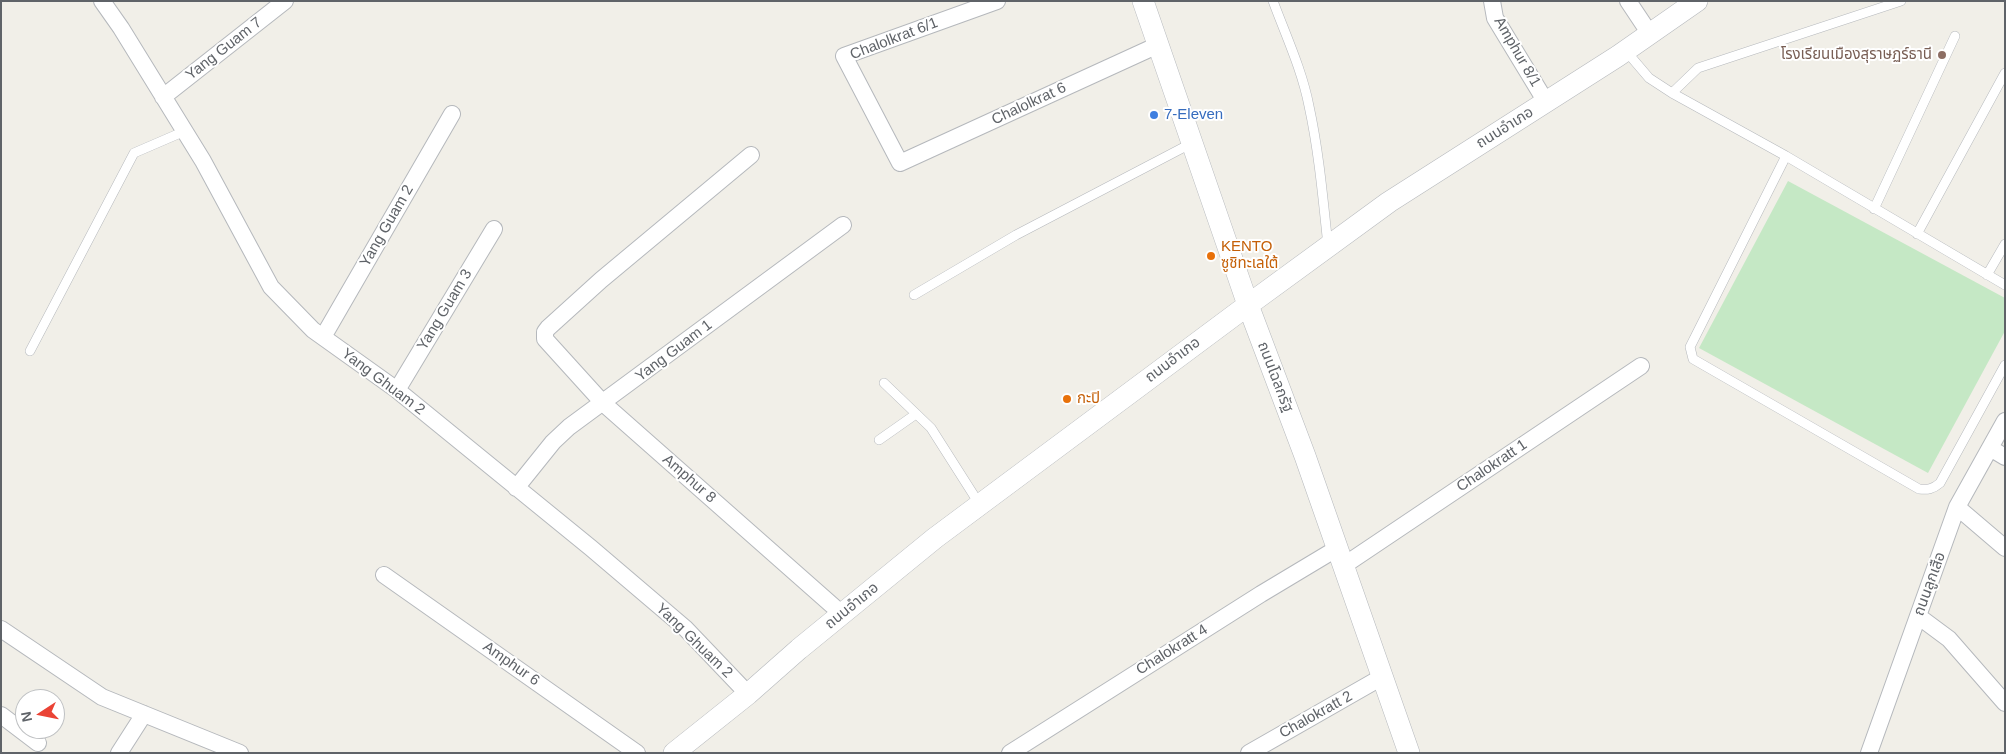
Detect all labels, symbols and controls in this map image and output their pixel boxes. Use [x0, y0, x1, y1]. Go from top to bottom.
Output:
street label: Yang Guam 7 [182, 14, 266, 84]
street label: Chalolkrat 6/1 [848, 14, 940, 64]
street label: Amphur 8/1 [1490, 14, 1544, 90]
place label: โรงเรียนเมืองสุราษฏร์ธานี [1781, 46, 1932, 64]
marker: โรงเรียนเมืองสุราษฏร์ธานี [1936, 49, 1948, 61]
street label: Chalolkrat 6 [989, 79, 1069, 129]
street label: ถนนอำเภอ [1473, 103, 1537, 153]
place label: 7-Eleven [1164, 106, 1223, 124]
marker: 7-Eleven [1148, 109, 1160, 121]
street label: Yang Guam 2 [356, 182, 418, 270]
place label: KENTO ซูชิทะเลใต้ [1221, 238, 1278, 273]
marker: KENTO ซูชิทะเลใต้ [1205, 250, 1217, 262]
street label: Yang Guam 3 [414, 266, 476, 354]
street label: Yang Guam 1 [632, 316, 716, 386]
street label: ถนนอำเภอ [1142, 333, 1204, 387]
street label: ถนนโฉลกรัฐ [1253, 339, 1297, 415]
street label: Yang Ghuam 2 [338, 345, 428, 419]
place label: กะปิ [1077, 390, 1100, 408]
marker: กะปิ [1061, 393, 1073, 405]
street label: Chalokratt 1 [1453, 436, 1531, 496]
street label: Amphur 8 [659, 451, 719, 507]
street label: ถนนลูกเสือ [1910, 550, 1950, 618]
street label: ถนนอำเภอ [821, 579, 883, 633]
street label: Yang Ghuam 2 [652, 600, 736, 682]
street label: Chalokratt 4 [1133, 621, 1211, 679]
street label: Amphur 6 [479, 638, 543, 690]
street label: Chalokratt 2 [1276, 688, 1356, 742]
north arrow [15, 689, 65, 739]
text: N [17, 710, 35, 723]

